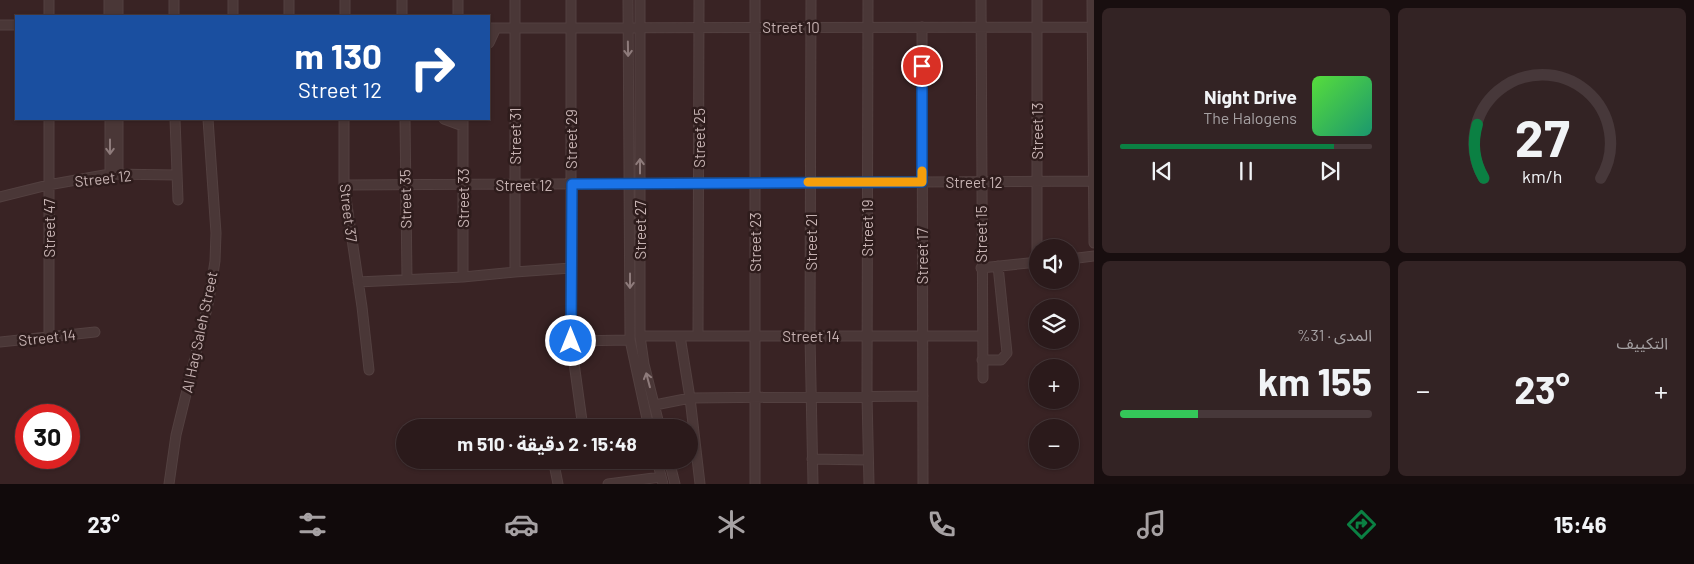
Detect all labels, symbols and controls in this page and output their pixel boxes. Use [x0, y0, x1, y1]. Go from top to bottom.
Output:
street label: Street 10 [762, 18, 820, 36]
text: 130 m [295, 34, 382, 76]
icon: right [400, 35, 465, 100]
one-way arrow [623, 40, 633, 56]
pin [901, 45, 943, 87]
icon: arrive [908, 52, 936, 80]
text: Street 12 [298, 76, 382, 102]
text: Night Drive [1204, 85, 1297, 108]
street label: Street 13 [1028, 103, 1046, 159]
text: 27 [1515, 105, 1570, 167]
street label: Street 31 [506, 108, 524, 164]
street label: Street 25 [690, 108, 708, 168]
text: The Halogens [1203, 108, 1297, 127]
street label: Street 29 [562, 109, 580, 169]
one-way arrow [105, 138, 115, 154]
icon: previous [1148, 157, 1176, 185]
icon: pause [1232, 157, 1260, 185]
icon: next [1316, 157, 1344, 185]
one-way arrow [635, 158, 645, 174]
text: km/h [1522, 165, 1562, 187]
street label: Street 12 [74, 166, 132, 190]
street label: Street 33 [454, 168, 472, 228]
street label: Street 35 [395, 169, 415, 229]
street label: Street 12 [945, 173, 1003, 191]
street label: Street 12 [495, 176, 553, 194]
street label: Street 37 [336, 183, 362, 243]
street label: Street 47 [40, 199, 58, 257]
street label: Street 19 [858, 199, 876, 257]
street label: Street 27 [631, 200, 649, 260]
street label: Street 15 [972, 206, 990, 262]
street label: Street 23 [746, 212, 764, 272]
street label: Street 21 [802, 213, 820, 271]
street label: Street 17 [913, 228, 931, 284]
map controls [1029, 239, 1079, 469]
button: sound [1029, 239, 1079, 289]
street label: Al Hag Saleh Street [177, 270, 221, 394]
one-way arrow [625, 272, 635, 289]
button: layers [1029, 299, 1079, 349]
position arrow [544, 314, 596, 366]
street label: Street 14 [17, 325, 77, 349]
text: المدى · 31% [1297, 325, 1372, 344]
street label: Street 14 [782, 327, 840, 345]
text: التكييف [1616, 333, 1668, 352]
text: 155 km [1258, 358, 1372, 404]
button: + [1029, 359, 1079, 409]
text: 23° [1514, 366, 1570, 412]
one-way arrow [643, 373, 652, 389]
text: − [1416, 373, 1430, 407]
text: + [1654, 373, 1668, 407]
speed limit sign: 30 [15, 404, 80, 469]
button: − [1029, 419, 1079, 469]
text: 15:48 · 2 دقيقة · 510 m [457, 432, 637, 455]
icon: filters [295, 507, 330, 542]
icon: car [504, 507, 539, 542]
icon: climate [714, 507, 749, 542]
icon: phone [924, 507, 959, 542]
icon: music [1134, 507, 1169, 542]
icon: directions [1344, 507, 1379, 542]
text: 23° [87, 511, 120, 537]
text: 15:46 [1554, 511, 1607, 537]

